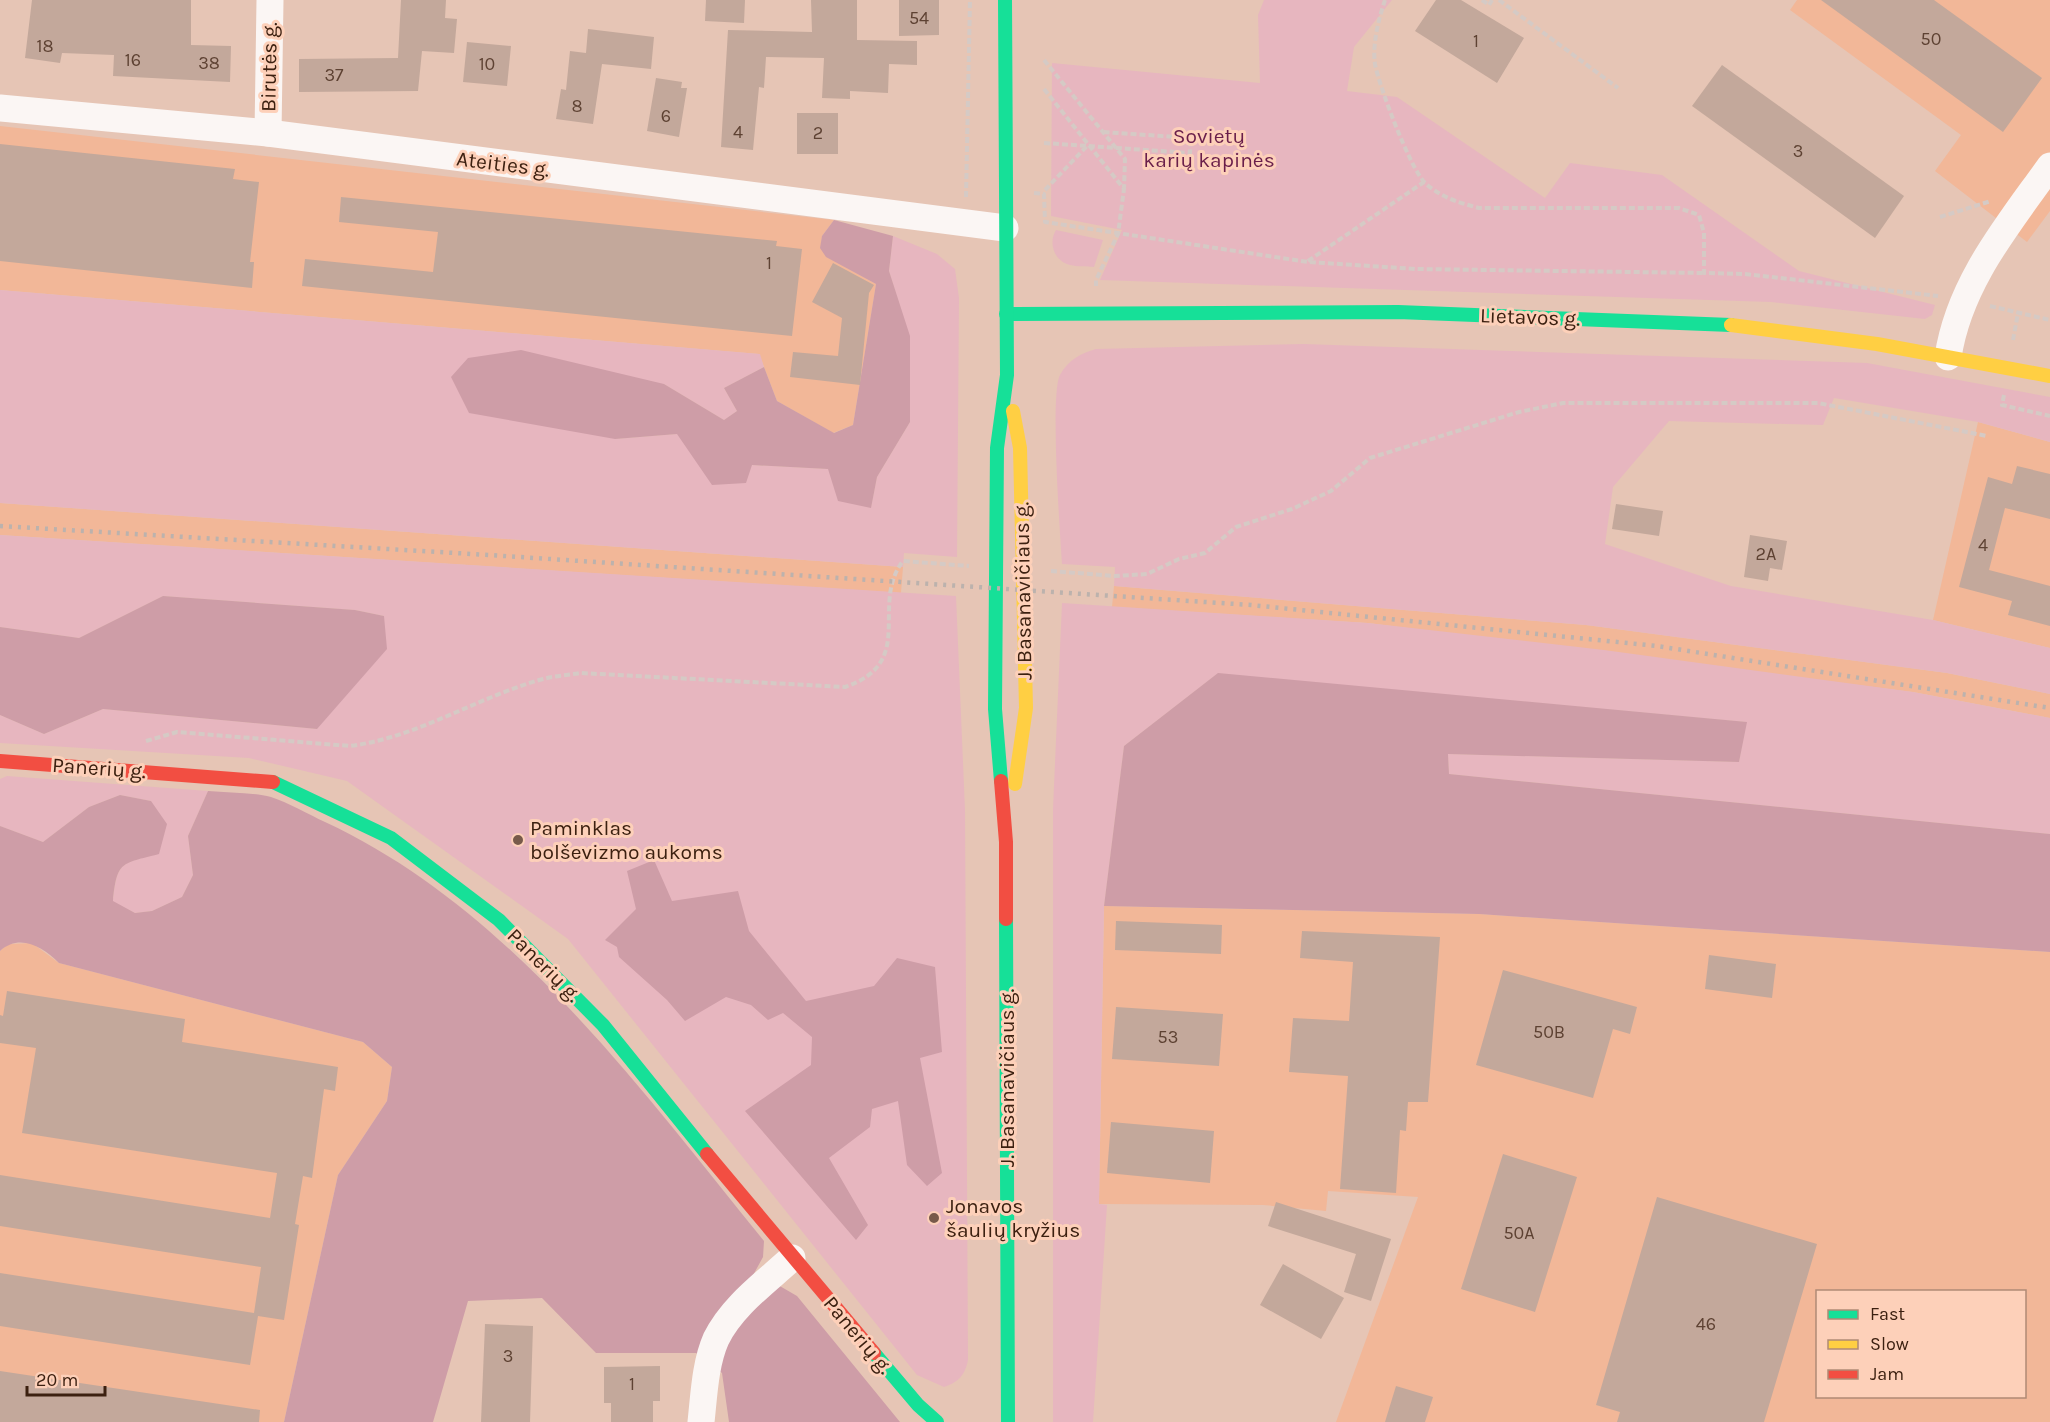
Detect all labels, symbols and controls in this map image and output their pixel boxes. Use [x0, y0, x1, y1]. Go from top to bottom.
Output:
house number: 54 [909, 7, 929, 29]
street label: Birutės g. [256, 22, 282, 112]
house number: 50 [1921, 28, 1941, 50]
house number: 1 [1473, 30, 1479, 52]
house number: 18 [36, 35, 54, 57]
house number: 16 [125, 49, 141, 71]
house number: 38 [198, 52, 220, 74]
house number: 10 [479, 53, 495, 75]
house number: 37 [324, 64, 344, 86]
house number: 8 [571, 95, 583, 117]
house number: 6 [661, 105, 671, 127]
house number: 4 [733, 121, 743, 143]
house number: 2 [813, 122, 823, 144]
park label: Sovietų karių kapinės [1143, 124, 1275, 172]
house number: 3 [1793, 140, 1803, 162]
street label: Ateities g. [455, 146, 551, 182]
house number: 1 [766, 252, 772, 274]
street label: Lietavos g. [1480, 303, 1581, 331]
street label: J. Basanavičiaus g. [1009, 501, 1037, 680]
house number: 4 [1978, 534, 1988, 556]
house number: 2A [1756, 543, 1776, 565]
street label: Panerių g. [51, 753, 147, 783]
place label: Paminklas bolševizmo aukoms [530, 816, 723, 864]
marker: Paminklas bolševizmo aukoms [511, 833, 525, 847]
street label: Panerių g. [502, 923, 586, 1007]
street label: J. Basanavičiaus g. [995, 989, 1019, 1167]
house number: 50B [1533, 1021, 1565, 1043]
house number: 53 [1158, 1026, 1178, 1048]
place label: Jonavos šaulių kryžius [946, 1194, 1080, 1242]
marker: Jonavos šaulių kryžius [927, 1211, 941, 1225]
house number: 50A [1503, 1222, 1535, 1244]
legend [1816, 1290, 2026, 1398]
street label: Panerių g. [819, 1291, 897, 1379]
text: Fast [1870, 1303, 1905, 1325]
house number: 46 [1696, 1313, 1716, 1335]
text: Slow [1870, 1333, 1909, 1355]
house number: 3 [503, 1345, 513, 1367]
scale bar [27, 1359, 105, 1397]
text: Jam [1870, 1363, 1904, 1385]
text: 20 m [36, 1369, 78, 1391]
house number: 1 [629, 1373, 635, 1395]

